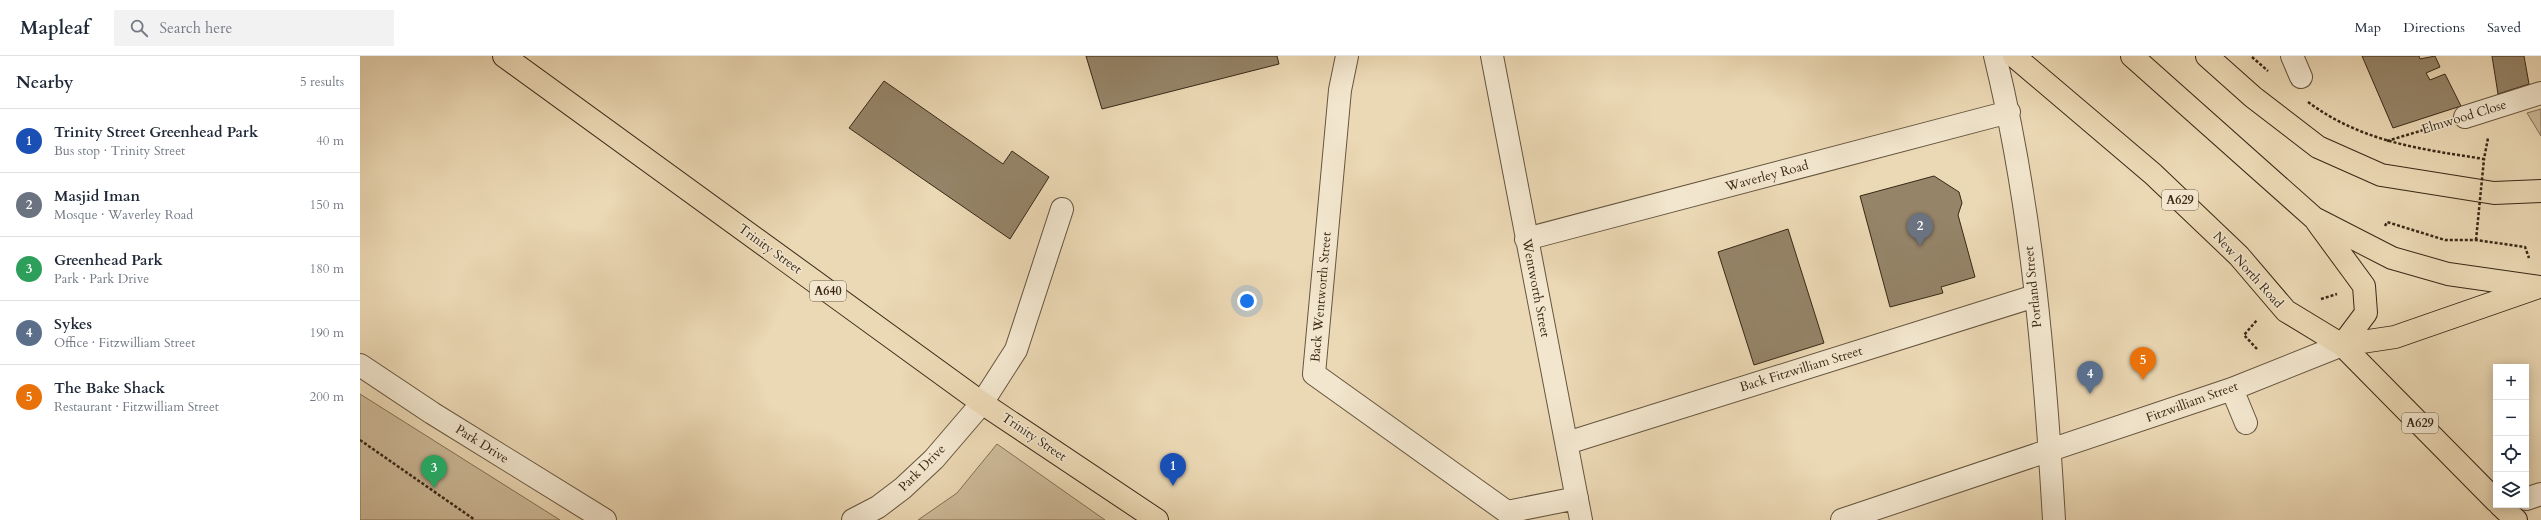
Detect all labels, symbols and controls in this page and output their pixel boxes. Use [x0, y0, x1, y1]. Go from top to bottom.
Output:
search box [114, 10, 394, 46]
text: Mapleaf [20, 15, 90, 41]
icon: search [128, 17, 150, 39]
text: Search here [160, 18, 232, 38]
text: Map [2355, 18, 2381, 37]
text: Directions [2403, 18, 2465, 37]
text: Saved [2487, 18, 2521, 37]
text: Nearby [16, 71, 73, 94]
text: 5 results [300, 73, 344, 91]
street label: Elmwood Close [2419, 96, 2509, 138]
text: Trinity Street Greenhead Park [54, 122, 258, 142]
text: 1 [26, 132, 32, 150]
text: 40 m [316, 132, 344, 150]
text: Bus stop · Trinity Street [54, 142, 185, 160]
street label: Waverley Road [1722, 156, 1811, 196]
text: Masjid Iman [54, 186, 140, 206]
road number: A629 [2162, 190, 2198, 210]
text: 2 [26, 196, 32, 214]
text: 150 m [310, 196, 344, 214]
text: Mosque · Waverley Road [54, 206, 193, 224]
pin: 2 [1907, 213, 1933, 246]
street label: Trinity Street [734, 220, 806, 278]
street label: New North Road [2209, 228, 2287, 312]
street label: Back Wentworth Street [1306, 231, 1336, 363]
street label: Wentworth Street [1517, 236, 1554, 339]
street label: Portland Street [2020, 246, 2046, 328]
text: Greenhead Park [54, 250, 163, 270]
text: 3 [26, 260, 32, 278]
text: 180 m [310, 260, 344, 278]
text: Park · Park Drive [54, 270, 149, 288]
road number: A640 [810, 281, 846, 301]
your location [1237, 291, 1257, 311]
text: Sykes [54, 314, 92, 334]
text: 4 [26, 324, 32, 342]
text: 190 m [310, 324, 344, 342]
text: Office · Fitzwilliam Street [54, 334, 195, 352]
street label: Back Fitzwilliam Street [1737, 342, 1865, 396]
pin: 5 [2130, 347, 2156, 380]
pin: 4 [2077, 361, 2103, 394]
map controls [2493, 364, 2529, 508]
button: + [2493, 364, 2529, 400]
street label: Fitzwilliam Street [2143, 377, 2241, 427]
text: The Bake Shack [54, 378, 165, 398]
text: 5 [26, 388, 32, 406]
text: 200 m [310, 388, 344, 406]
text: Restaurant · Fitzwilliam Street [54, 398, 219, 416]
button: − [2493, 400, 2529, 436]
street label: Trinity Street [998, 409, 1070, 465]
road number: A629 [2402, 413, 2438, 433]
street label: Park Drive [452, 420, 512, 468]
button: locate [2493, 436, 2529, 472]
street label: Park Drive [894, 440, 950, 496]
pin: 1 [1160, 453, 1186, 486]
pin: 3 [421, 455, 447, 488]
button: layers [2493, 472, 2529, 508]

